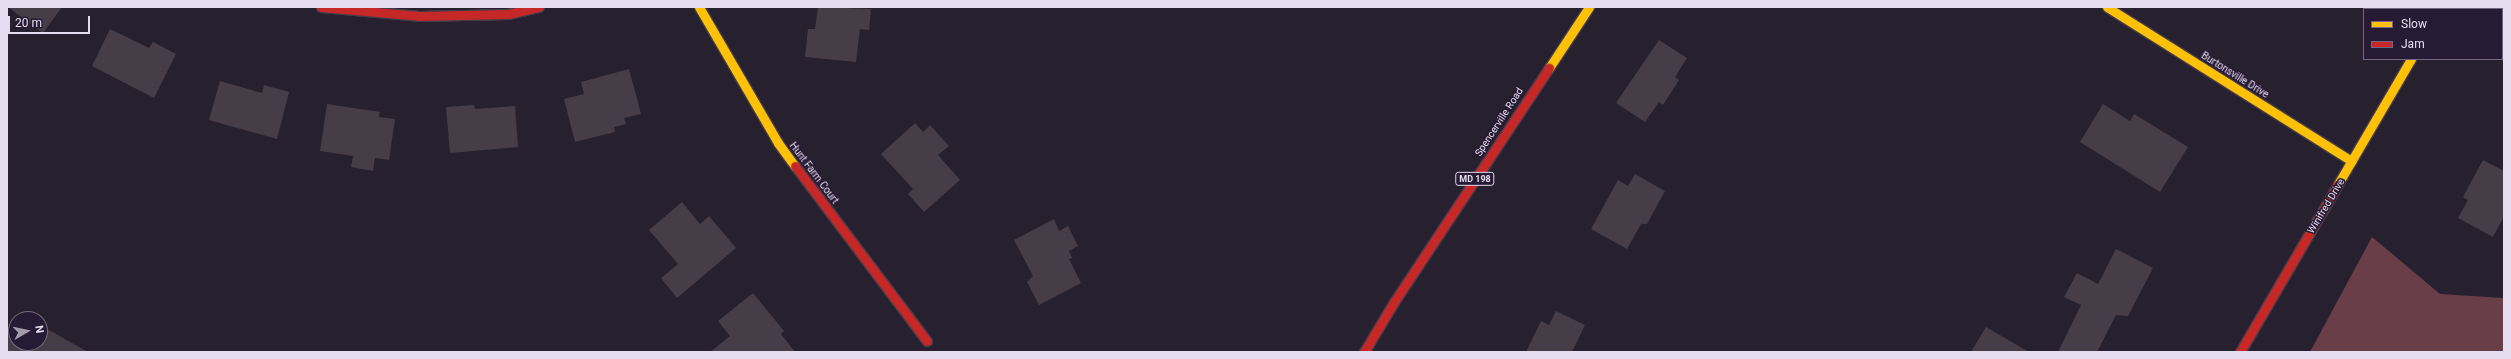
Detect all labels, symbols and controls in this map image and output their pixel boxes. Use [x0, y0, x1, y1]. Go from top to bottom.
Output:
scale bar [10, 8, 92, 34]
legend [2363, 8, 2503, 60]
text: 20 m [15, 16, 42, 30]
text: Slow [2401, 17, 2427, 31]
text: Jam [2401, 37, 2425, 51]
street label: Burtonsville Drive [2199, 49, 2271, 101]
street label: Spencerville Road [1472, 85, 1526, 159]
street label: Hunt Farm Court [787, 140, 841, 206]
road number: MD 198 [1455, 172, 1495, 186]
street label: Winifred Drive [2305, 176, 2347, 236]
north arrow [8, 311, 48, 351]
text: N [32, 324, 46, 334]

